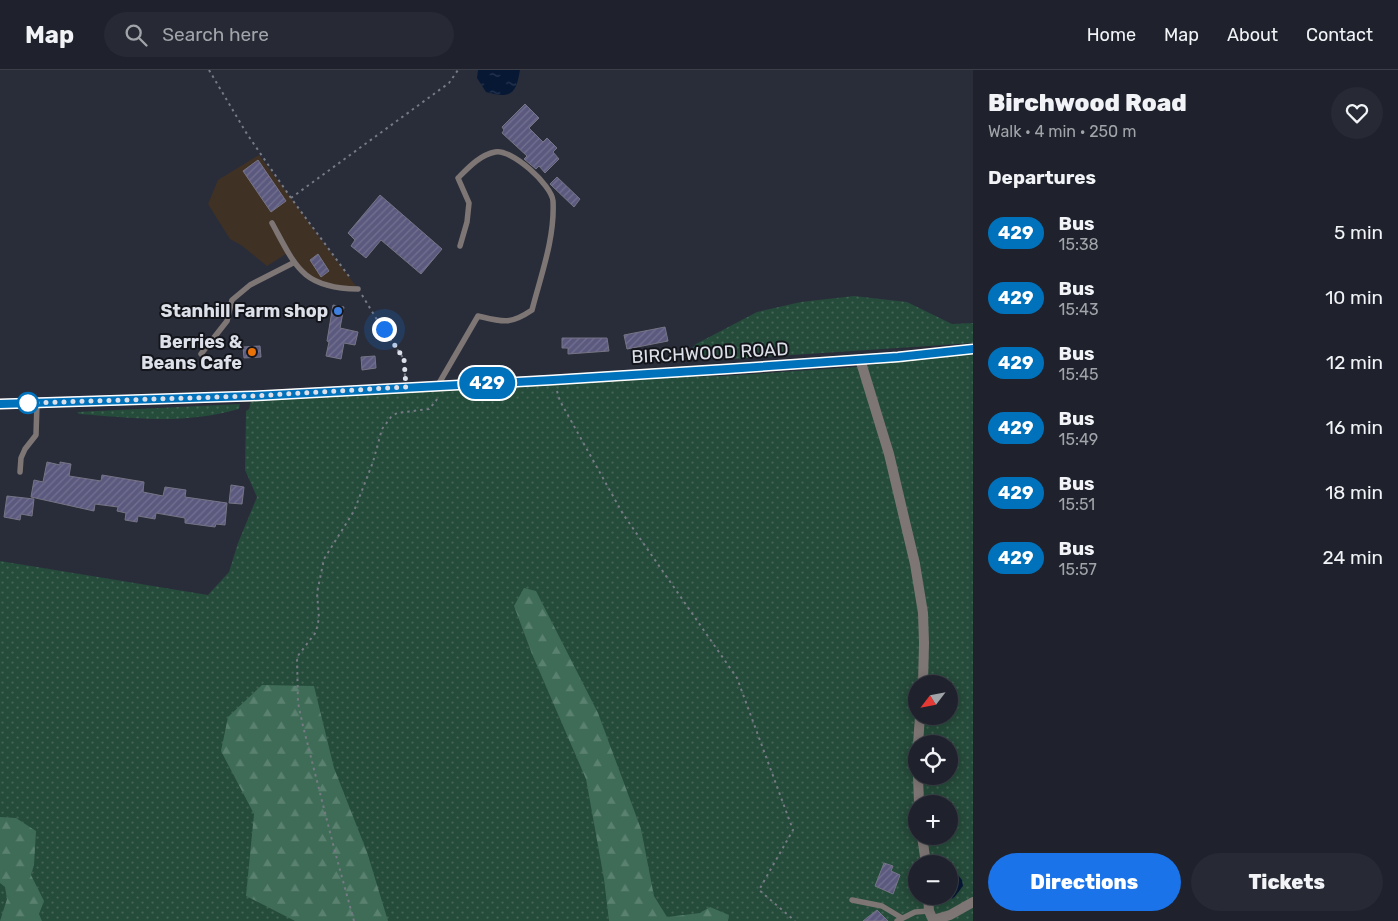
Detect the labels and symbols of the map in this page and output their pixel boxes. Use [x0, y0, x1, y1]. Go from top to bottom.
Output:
place label: Stanhill Farm shop [161, 300, 328, 322]
marker: Stanhill Farm shop [332, 305, 344, 317]
your location [372, 317, 397, 342]
place label: Berries & Beans Cafe [141, 331, 243, 374]
street label: BIRCHWOOD ROAD [631, 338, 789, 368]
marker: Berries & Beans Cafe [246, 346, 258, 358]
line badge: 429 [458, 367, 516, 399]
unlabelled marker [17, 392, 39, 414]
north arrow [908, 675, 958, 725]

